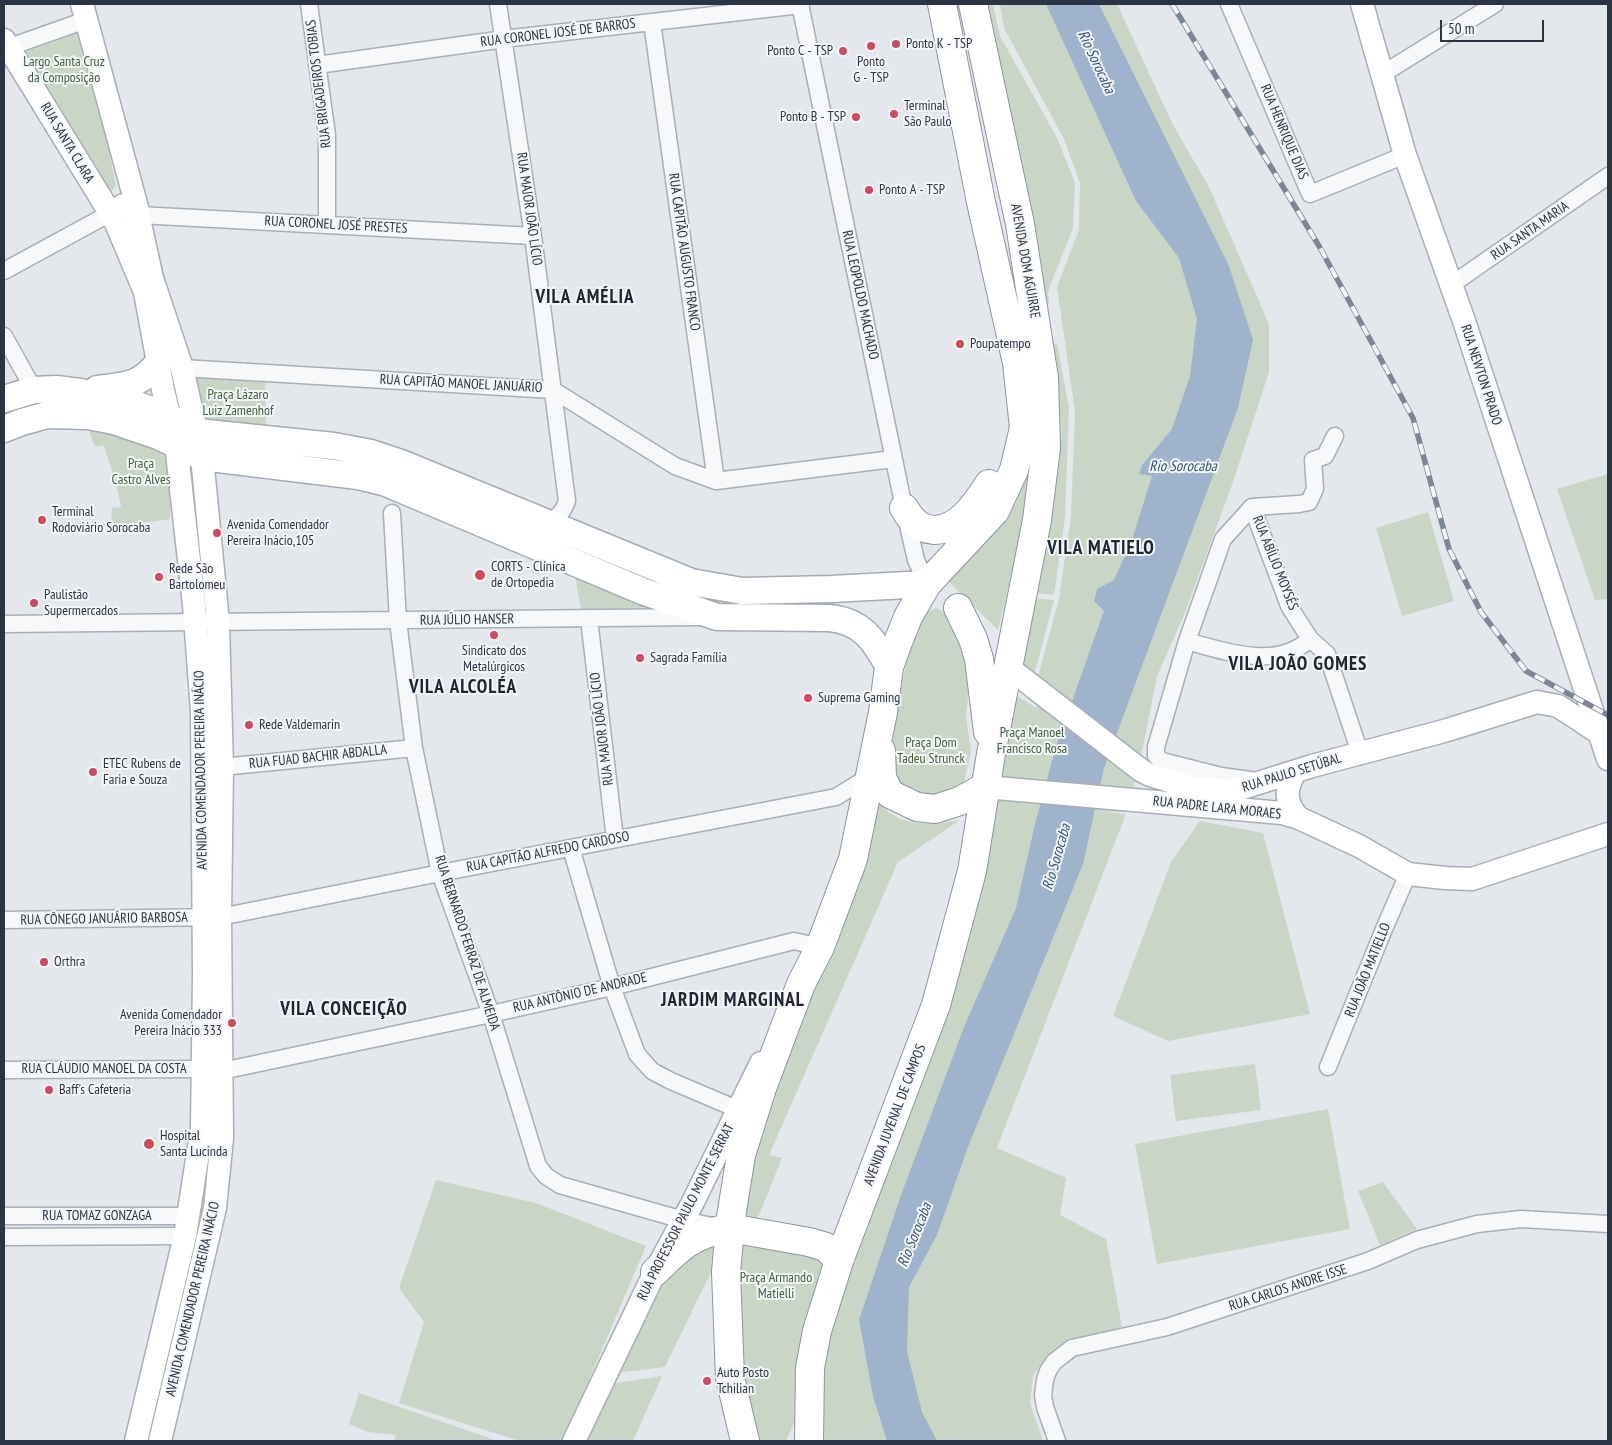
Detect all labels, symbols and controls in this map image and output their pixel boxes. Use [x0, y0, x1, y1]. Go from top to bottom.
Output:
scale bar [1442, 10, 1546, 42]
street label: RUA CORONEL JOSÉ DE BARROS [480, 15, 636, 51]
street label: RUA BRIGADEIROS TOBIAS [303, 19, 335, 149]
text: 50 m [1448, 19, 1474, 38]
water label: Rio Sorocaba [1074, 28, 1118, 96]
place label: Ponto K - TSP [906, 36, 972, 52]
marker: Ponto K - TSP [890, 38, 902, 50]
marker: Ponto G - TSP [865, 40, 877, 52]
place label: Ponto C - TSP [767, 43, 833, 59]
marker: Ponto C - TSP [837, 45, 849, 57]
park label: Largo Santa Cruz da Composição [23, 54, 105, 86]
place label: Ponto G - TSP [853, 54, 889, 86]
street label: RUA HENRIQUE DIAS [1256, 82, 1312, 182]
place label: Terminal São Paulo [904, 98, 952, 130]
street label: RUA SANTA CLARA [36, 100, 98, 186]
marker: Terminal São Paulo [888, 108, 900, 120]
place label: Ponto B - TSP [780, 109, 846, 125]
marker: Ponto B - TSP [850, 111, 862, 123]
street label: RUA MAJOR JOÃO LÍCIO [513, 151, 545, 267]
street label: RUA CAPITÃO AUGUSTO FRANCO [665, 172, 703, 332]
place label: Ponto A - TSP [879, 182, 945, 198]
marker: Ponto A - TSP [863, 184, 875, 196]
street label: RUA SANTA MARIA [1488, 198, 1572, 264]
street label: AVENIDA DOM AGUIRRE [1007, 202, 1043, 320]
street label: RUA CORONEL JOSÉ PRESTES [264, 213, 408, 237]
street label: RUA LEOPOLDO MACHADO [838, 229, 882, 361]
district label: VILA AMÉLIA [534, 287, 636, 309]
street label: RUA NEWTON PRADO [1457, 323, 1505, 427]
place label: Poupatempo [970, 336, 1030, 352]
marker: Poupatempo [954, 338, 966, 350]
street label: RUA CAPITÃO MANOEL JANUÁRIO [379, 371, 543, 397]
park label: Praça Lázaro Luiz Zamenhof [203, 387, 273, 420]
park label: Praça Castro Alves [111, 456, 171, 488]
water label: Rio Sorocaba [1149, 458, 1217, 476]
place label: Terminal Rodoviário Sorocaba [52, 504, 150, 536]
street label: RUA ABÍLIO MOYSÉS [1248, 513, 1302, 613]
marker: Terminal Rodoviário Sorocaba [36, 514, 48, 526]
place label: Avenida Comendador Pereira Inácio,105 [227, 517, 329, 550]
marker: Avenida Comendador Pereira Inácio,105 [211, 527, 223, 539]
district label: VILA MATIELO [1046, 538, 1156, 560]
place label: CORTS - Clínica de Ortopedia [491, 559, 566, 592]
place label: Rede São Bartolomeu [169, 561, 225, 594]
marker: CORTS - Clínica de Ortopedia [473, 568, 487, 582]
marker: Rede São Bartolomeu [153, 571, 165, 583]
place label: Paulistão Supermercados [44, 587, 118, 620]
marker: Paulistão Supermercados [28, 597, 40, 609]
street label: RUA JÚLIO HANSER [420, 611, 514, 629]
marker: Sindicato dos Metalúrgicos [488, 629, 500, 641]
place label: Sindicato dos Metalúrgicos [462, 643, 526, 676]
place label: Sagrada Família [650, 650, 727, 666]
marker: Sagrada Família [634, 652, 646, 664]
district label: VILA JOÃO GOMES [1227, 654, 1369, 676]
street label: AVENIDA COMENDADOR PEREIRA INÁCIO [191, 670, 211, 870]
street label: RUA MAJOR JOÃO LÍCIO [587, 671, 617, 787]
district label: VILA ALCOLÉA [407, 677, 519, 699]
place label: Suprema Gaming [818, 690, 900, 706]
marker: Suprema Gaming [802, 692, 814, 704]
place label: Rede Valdemarin [259, 717, 340, 733]
marker: Rede Valdemarin [243, 719, 255, 731]
park label: Praça Manoel Francisco Rosa [997, 725, 1067, 758]
park label: Praça Dom Tadeu Strunck [897, 735, 965, 768]
street label: RUA FUAD BACHIR ABDALLA [248, 741, 388, 773]
street label: RUA PAULO SETÚBAL [1240, 750, 1344, 796]
place label: ETEC Rubens de Faria e Souza [103, 756, 181, 789]
marker: ETEC Rubens de Faria e Souza [87, 766, 99, 778]
street label: RUA PADRE LARA MORAES [1152, 793, 1282, 823]
water label: Rio Sorocaba [1039, 822, 1075, 892]
street label: RUA CAPITÃO ALFREDO CARDOSO [465, 828, 631, 876]
street label: RUA BERNARDO FERRAZ DE ALMEIDA [431, 853, 503, 1033]
street label: RUA CÔNEGO JANUÁRIO BARBOSA [20, 909, 188, 929]
street label: RUA JOÃO MATIELLO [1341, 920, 1395, 1020]
place label: Orthra [54, 954, 85, 970]
marker: Orthra [38, 956, 50, 968]
street label: RUA ANTÔNIO DE ANDRADE [511, 969, 649, 1017]
district label: JARDIM MARGINAL [659, 990, 807, 1012]
district label: VILA CONCEIÇÃO [278, 999, 410, 1021]
place label: Avenida Comendador Pereira Inácio 333 [120, 1007, 222, 1040]
marker: Avenida Comendador Pereira Inácio 333 [226, 1017, 238, 1029]
street label: AVENIDA JUVENAL DE CAMPOS [860, 1042, 930, 1188]
street label: RUA CLÁUDIO MANOEL DA COSTA [21, 1061, 187, 1077]
place label: Baff's Cafeteria [59, 1082, 131, 1098]
marker: Baff's Cafeteria [43, 1084, 55, 1096]
street label: RUA PROFESSOR PAULO MONTE SERRAT [634, 1120, 738, 1304]
place label: Hospital Santa Lucinda [160, 1128, 228, 1160]
marker: Hospital Santa Lucinda [142, 1137, 156, 1151]
street label: AVENIDA COMENDADOR PEREIRA INÁCIO [162, 1200, 224, 1398]
water label: Rio Sorocaba [894, 1200, 936, 1270]
street label: RUA TOMAZ GONZAGA [42, 1208, 152, 1224]
street label: RUA CARLOS ANDRE ISSE [1227, 1261, 1349, 1315]
park label: Praça Armando Matielli [740, 1270, 812, 1302]
place label: Auto Posto Tchilian [717, 1365, 769, 1398]
marker: Auto Posto Tchilian [701, 1375, 713, 1387]

